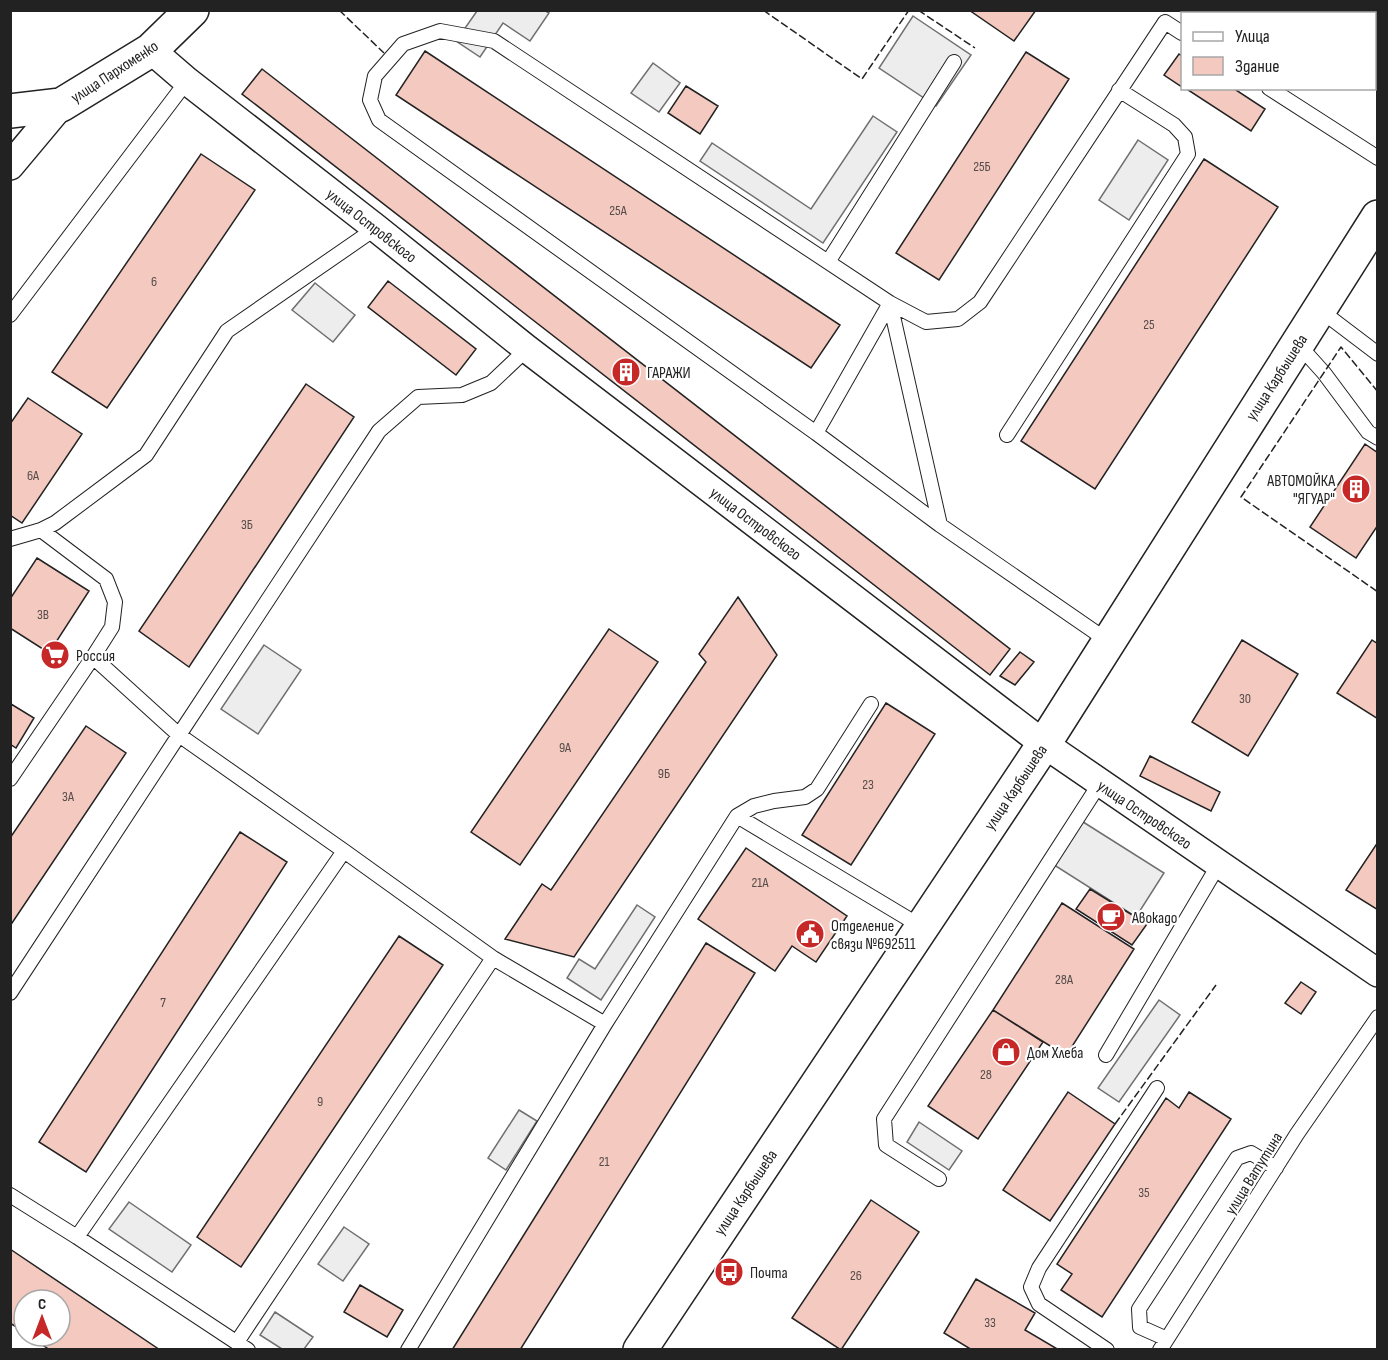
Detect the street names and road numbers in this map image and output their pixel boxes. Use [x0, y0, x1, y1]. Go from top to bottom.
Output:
street label: улица Пархоменко [68, 37, 162, 108]
street label: улица Островского [322, 185, 420, 267]
street label: улица Карбышева [1242, 331, 1312, 424]
street label: улица Островского [706, 484, 805, 565]
street label: улица Карбышева [981, 742, 1052, 834]
street label: улица Островского [1093, 777, 1195, 854]
street label: улица Ватутина [1221, 1129, 1287, 1218]
street label: улица Карбышева [711, 1147, 782, 1239]

